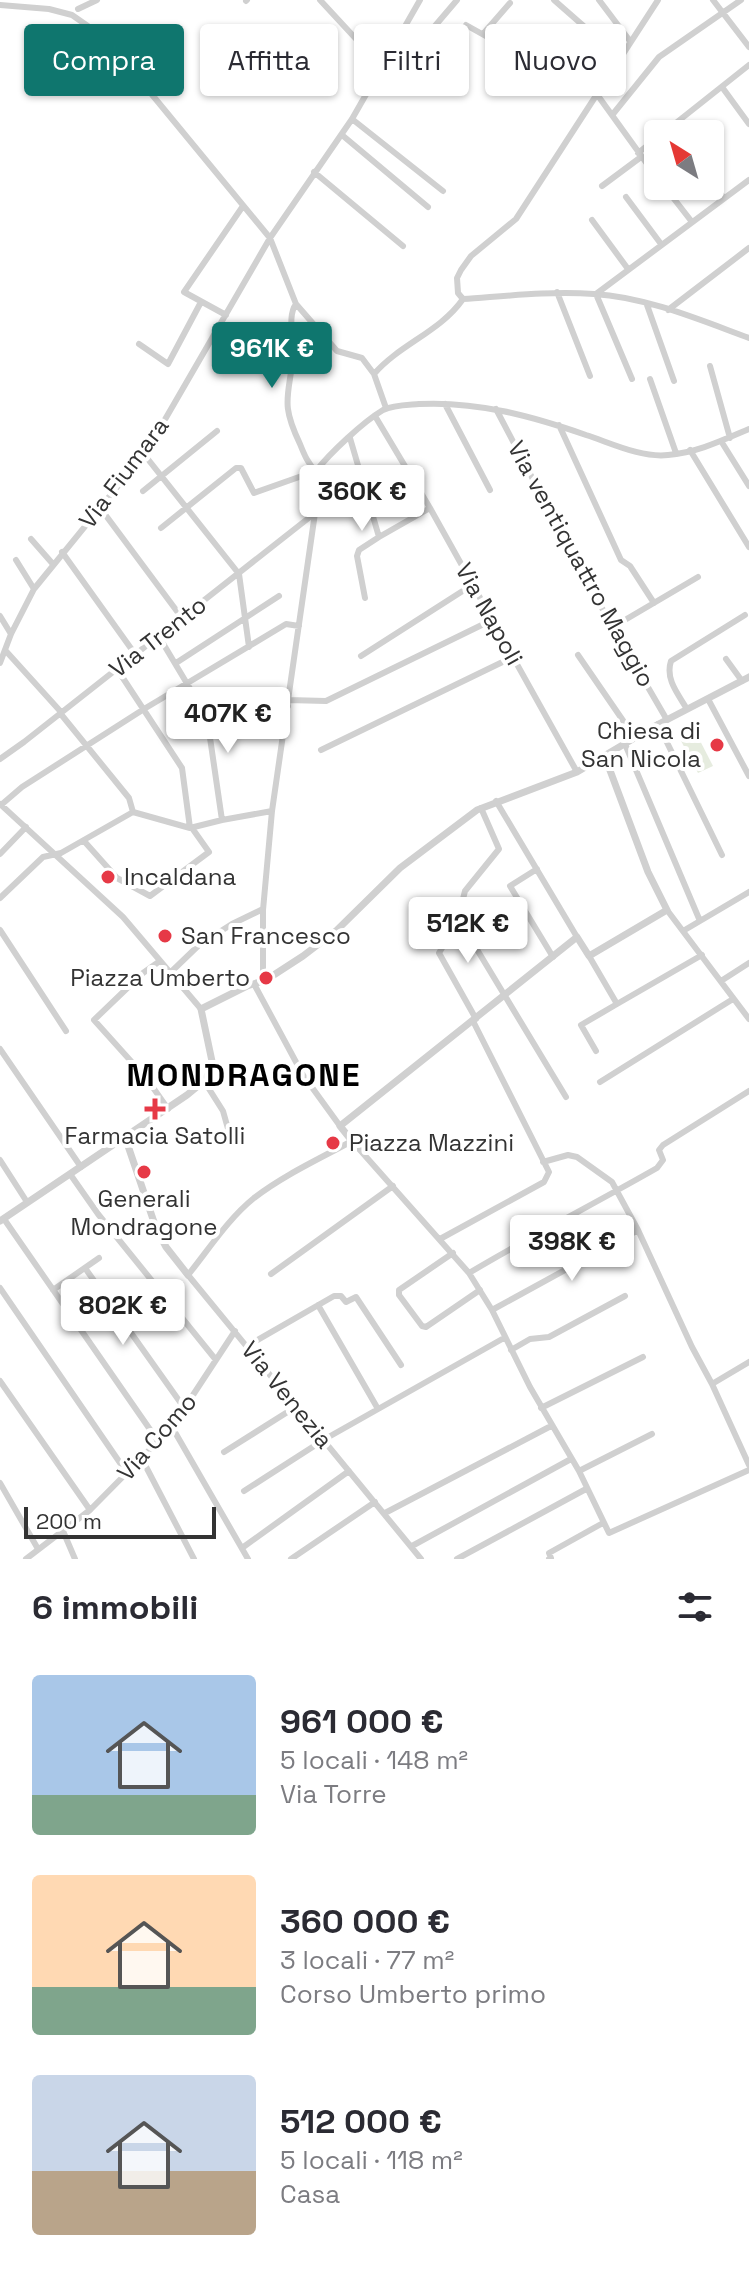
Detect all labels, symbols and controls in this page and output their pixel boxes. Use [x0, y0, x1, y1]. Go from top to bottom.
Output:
chip: Compra [24, 24, 184, 96]
chip: Affitta [200, 24, 338, 96]
chip: Filtri [354, 24, 469, 96]
chip: Nuovo [485, 24, 626, 96]
north arrow [644, 120, 724, 200]
map controls [644, 120, 724, 200]
pin: 961K € [207, 322, 337, 390]
text: 961K € [230, 331, 314, 365]
street label: Via Fiumara [72, 411, 176, 534]
street label: Via ventiquattro Maggio [501, 435, 662, 692]
pin: 360K € [297, 465, 427, 533]
text: 360K € [317, 474, 407, 508]
street label: Via Napoli [449, 557, 530, 670]
street label: Via Trento [103, 589, 213, 684]
pin: 407K € [163, 687, 293, 755]
text: 407K € [184, 696, 272, 730]
place label: Chiesa di San Nicola [581, 715, 701, 774]
marker: Chiesa di San Nicola [708, 736, 726, 754]
place label: Incaldana [124, 861, 237, 892]
marker: Incaldana [99, 868, 117, 886]
pin: 512K € [403, 897, 533, 965]
text: 512K € [427, 906, 509, 940]
place label: San Francesco [181, 920, 351, 951]
marker: San Francesco [156, 927, 174, 945]
place label: Piazza Umberto [70, 962, 250, 993]
marker: Piazza Umberto [257, 969, 275, 987]
district label: MONDRAGONE [127, 1055, 361, 1095]
marker: Farmacia Satolli [146, 1100, 164, 1118]
place label: Farmacia Satolli [65, 1120, 245, 1151]
place label: Piazza Mazzini [349, 1127, 514, 1158]
marker: Piazza Mazzini [324, 1134, 342, 1152]
marker: Generali Mondragone [135, 1163, 153, 1181]
place label: Generali Mondragone [70, 1183, 218, 1242]
pin: 398K € [507, 1215, 637, 1283]
text: 398K € [528, 1224, 616, 1258]
pin: 802K € [58, 1279, 188, 1347]
text: 802K € [79, 1288, 167, 1322]
street label: Via Venezia [235, 1335, 340, 1455]
street label: Via Como [110, 1386, 203, 1487]
scale bar [24, 1503, 216, 1539]
text: 200 m [36, 1507, 102, 1535]
icon: filters [673, 1585, 717, 1629]
text: 6 immobili [32, 1586, 198, 1629]
text: 961 000 € [280, 1700, 444, 1743]
icon: home [96, 1707, 192, 1803]
text: 5 locali · 148 m² [280, 1743, 468, 1777]
text: Via Torre [280, 1777, 387, 1811]
text: 360 000 € [280, 1900, 450, 1943]
icon: home [96, 1907, 192, 2003]
text: 3 locali · 77 m² [280, 1943, 454, 1977]
text: Corso Umberto primo [280, 1977, 546, 2011]
text: 512 000 € [280, 2100, 442, 2143]
icon: home [96, 2107, 192, 2203]
text: 5 locali · 118 m² [280, 2143, 463, 2177]
text: Casa [280, 2177, 340, 2211]

